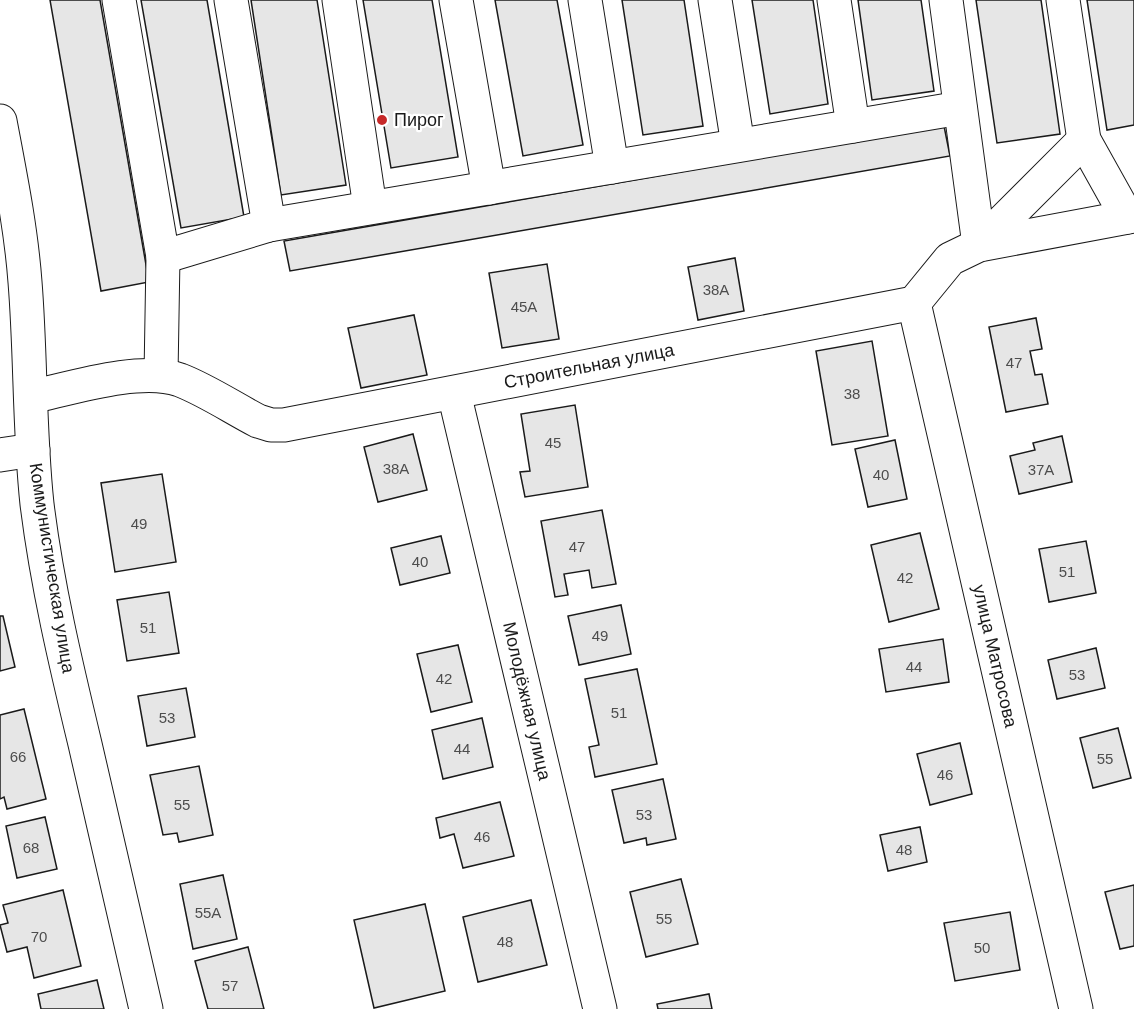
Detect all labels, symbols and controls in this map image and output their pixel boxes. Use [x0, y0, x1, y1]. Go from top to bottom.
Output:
place label: Пирог [394, 110, 444, 130]
marker: Пирог [375, 113, 389, 127]
house number: 38А [703, 281, 729, 298]
house number: 45А [511, 298, 537, 315]
street label: Строительная улица [502, 340, 677, 392]
house number: 47 [1006, 354, 1022, 371]
house number: 38 [844, 385, 860, 402]
house number: 45 [545, 434, 561, 451]
house number: 38А [383, 460, 409, 477]
street label: Коммунистическая улица [25, 461, 79, 676]
house number: 37А [1028, 461, 1054, 478]
house number: 40 [873, 466, 889, 483]
house number: 49 [131, 515, 147, 532]
house number: 47 [569, 538, 585, 555]
house number: 40 [412, 553, 428, 570]
house number: 51 [1059, 563, 1075, 580]
house number: 42 [897, 569, 913, 586]
street label: улица Матросова [969, 583, 1021, 730]
house number: 51 [140, 619, 156, 636]
street label: Молодёжная улица [499, 620, 555, 783]
house number: 49 [592, 627, 608, 644]
house number: 44 [906, 658, 922, 675]
house number: 53 [1069, 666, 1085, 683]
house number: 42 [436, 670, 452, 687]
house number: 51 [611, 704, 627, 721]
house number: 53 [159, 709, 175, 726]
house number: 44 [454, 740, 470, 757]
house number: 66 [10, 748, 26, 765]
house number: 55 [1097, 750, 1113, 767]
house number: 46 [937, 766, 953, 783]
house number: 55 [174, 796, 190, 813]
house number: 53 [636, 806, 652, 823]
house number: 46 [474, 828, 490, 845]
house number: 68 [23, 839, 39, 856]
house number: 48 [896, 841, 912, 858]
house number: 55А [195, 904, 221, 921]
house number: 55 [656, 910, 672, 927]
house number: 70 [31, 928, 47, 945]
house number: 48 [497, 933, 513, 950]
house number: 50 [974, 939, 990, 956]
house number: 57 [222, 977, 238, 994]

